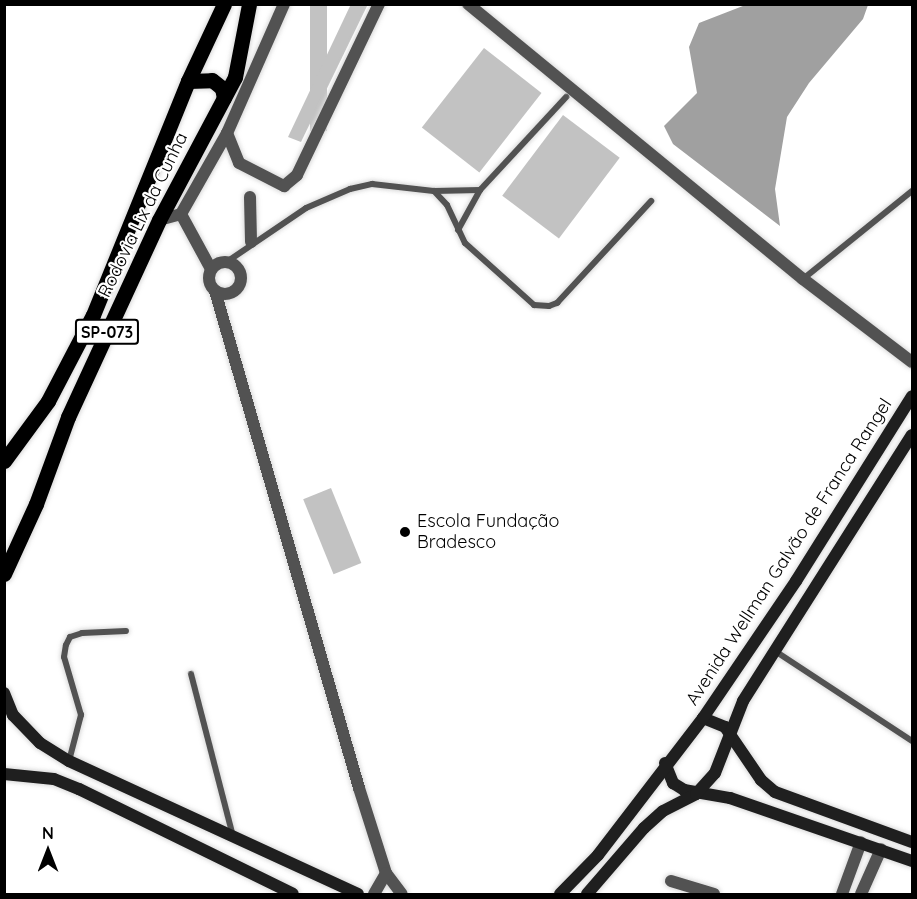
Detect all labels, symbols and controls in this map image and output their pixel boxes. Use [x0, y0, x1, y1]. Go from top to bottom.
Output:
street label: Rodovia Lix da Cunha [94, 129, 192, 301]
road number: SP-073 [74, 319, 140, 345]
street label: Avenida Wellman Galvão de Franca Rangel [682, 395, 896, 709]
place label: Escola Fundação Bradesco [417, 511, 559, 554]
marker: Escola Fundação Bradesco [398, 525, 412, 539]
north arrow [18, 821, 78, 881]
text: N [42, 823, 54, 843]

